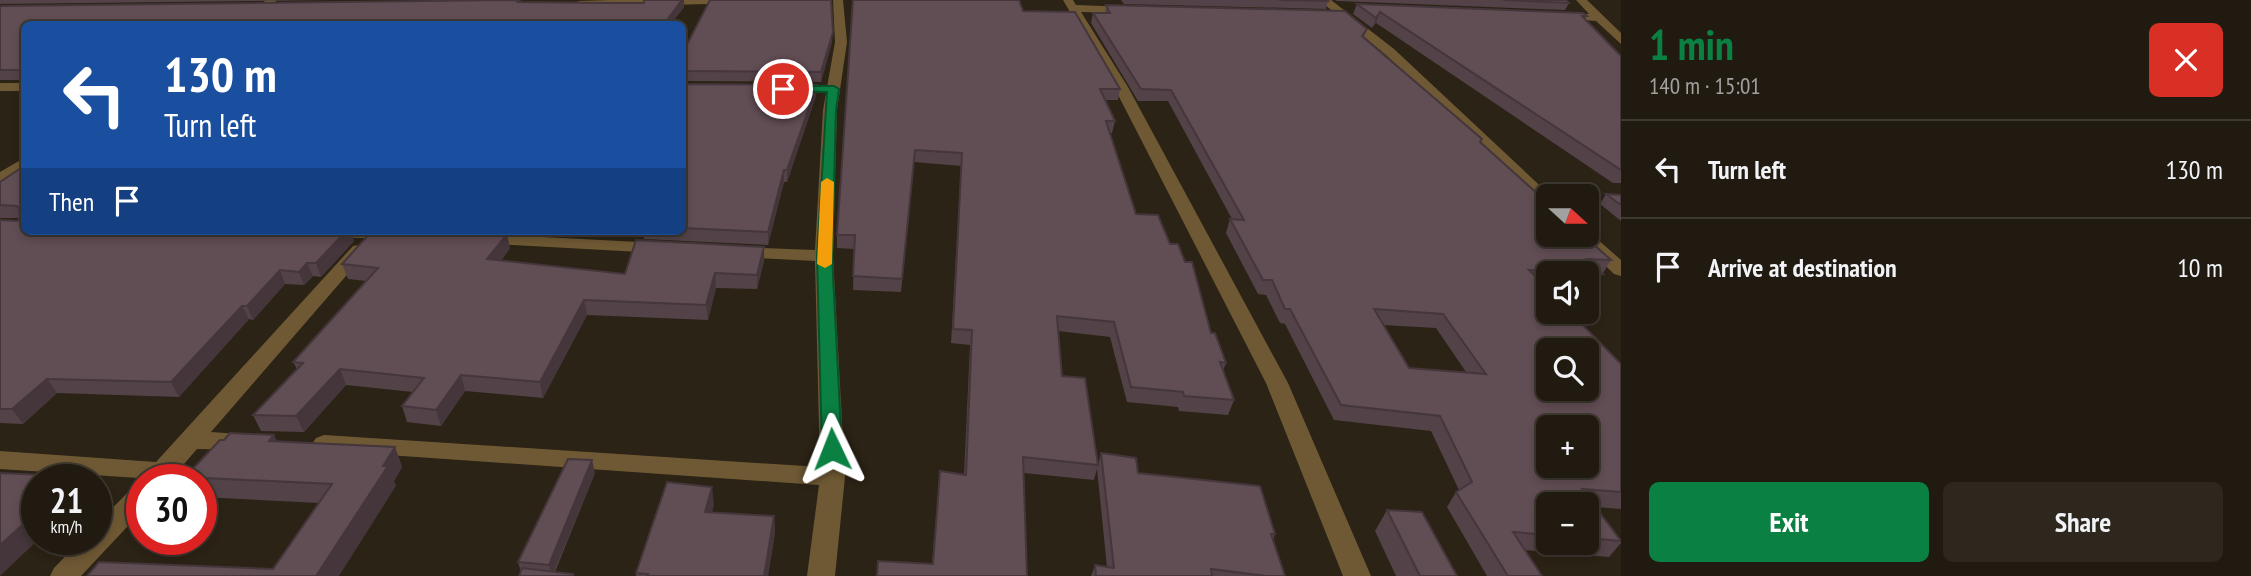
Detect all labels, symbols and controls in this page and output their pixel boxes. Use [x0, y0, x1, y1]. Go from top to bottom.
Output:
text: 1 min [1649, 17, 1734, 72]
button: close [2149, 23, 2223, 97]
text: 130 m [164, 42, 277, 106]
icon: left [49, 49, 140, 140]
pin [753, 59, 813, 119]
icon: arrive [764, 70, 802, 108]
text: 140 m · 15:01 [1649, 71, 1761, 100]
text: Turn left [164, 104, 256, 146]
icon: left [1649, 150, 1687, 188]
text: Turn left [1708, 153, 1786, 186]
text: 130 m [2165, 153, 2223, 186]
icon: arrive [108, 182, 146, 220]
north arrow [1536, 184, 1600, 247]
map controls [1536, 184, 1599, 555]
text: Then [49, 185, 94, 218]
icon: arrive [1649, 248, 1687, 286]
text: Arrive at destination [1708, 251, 1897, 284]
text: 10 m [2177, 251, 2223, 284]
button: sound [1536, 261, 1599, 324]
button: search [1536, 338, 1599, 401]
position arrow [795, 412, 869, 486]
button: + [1536, 415, 1599, 478]
speed limit sign: 30 [126, 464, 217, 555]
text: 21 [50, 477, 83, 523]
button: Exit [1649, 482, 1929, 562]
button: Share [1943, 482, 2223, 562]
button: − [1536, 492, 1599, 555]
text: km/h [51, 515, 82, 538]

